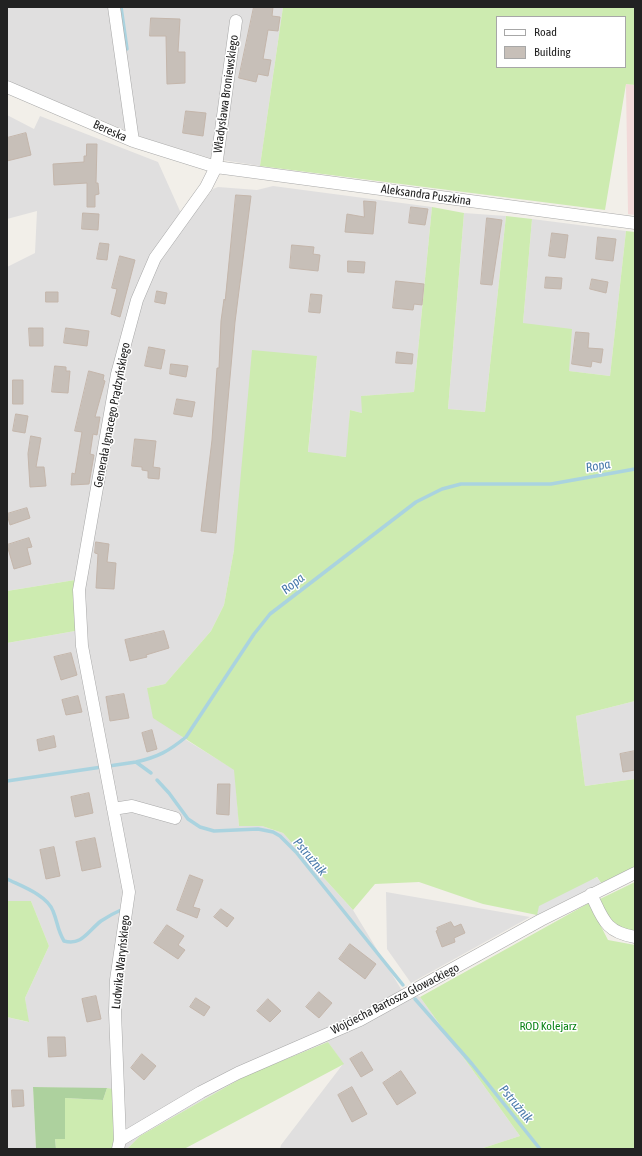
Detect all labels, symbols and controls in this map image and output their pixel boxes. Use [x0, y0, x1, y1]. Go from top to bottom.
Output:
legend [496, 16, 626, 68]
text: Road [534, 25, 557, 39]
street label: Władysława Broniewskiego [211, 34, 241, 154]
text: Building [534, 45, 571, 59]
street label: Bereska [91, 117, 129, 145]
street label: Aleksandra Puszkina [380, 182, 472, 208]
street label: Generała Ignacego Prądzyńskiego [91, 341, 133, 489]
water label: Ropa [584, 456, 612, 476]
water label: Ropa [278, 570, 308, 598]
water label: Pstrużnik [290, 835, 330, 879]
street label: Ludwika Waryńskiego [109, 914, 133, 1010]
street label: Wojciecha Bartosza Głowackiego [328, 960, 462, 1038]
park label: ROD Kolejarz [519, 1019, 577, 1033]
water label: Pstrużnik [496, 1082, 536, 1126]

